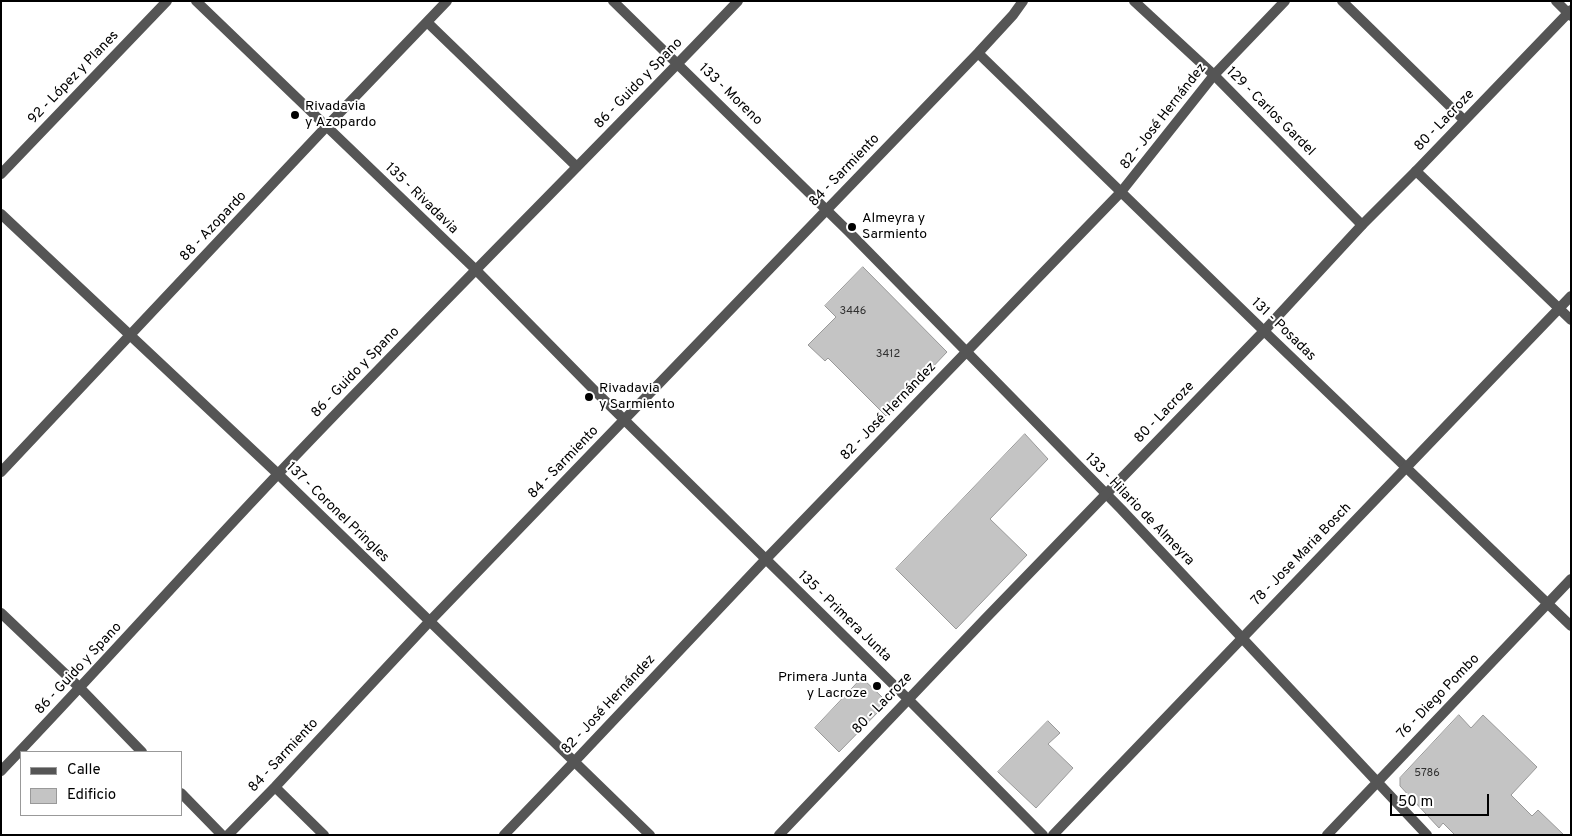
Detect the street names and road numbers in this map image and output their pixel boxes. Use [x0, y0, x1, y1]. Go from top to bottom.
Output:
street label: 92 - López y Planes [25, 28, 123, 128]
street label: 86 - Guido y Spano [591, 35, 687, 133]
street label: 133 - Moreno [695, 60, 765, 130]
street label: 82 - José Hernández [1117, 61, 1211, 173]
street label: 129 - Carlos Gardel [1222, 64, 1318, 160]
street label: 80 - Lacroze [1411, 87, 1479, 155]
street label: 84 - Sarmiento [806, 131, 884, 211]
street label: 135 - Rivadavia [381, 160, 461, 238]
street label: 88 - Azopardo [177, 188, 251, 266]
street label: 131 - Posadas [1247, 295, 1319, 365]
street label: 86 - Guido y Spano [308, 324, 404, 422]
street label: 82 - José Hernández [838, 359, 940, 465]
street label: 80 - Lacroze [1131, 379, 1199, 447]
street label: 84 - Sarmiento [525, 423, 603, 503]
street label: 133 - Hilario de Almeyra [1081, 450, 1197, 570]
street label: 137 - Coronel Pringles [282, 460, 392, 566]
street label: 78 - Jose Maria Bosch [1249, 500, 1355, 610]
street label: 135 - Primera Junta [794, 568, 894, 666]
street label: 86 - Guido y Spano [32, 619, 126, 719]
street label: 76 - Diego Pombo [1394, 651, 1484, 743]
street label: 82 - José Hernández [558, 652, 660, 758]
street label: 80 - Lacroze [849, 670, 917, 738]
street label: 84 - Sarmiento [246, 716, 322, 796]

